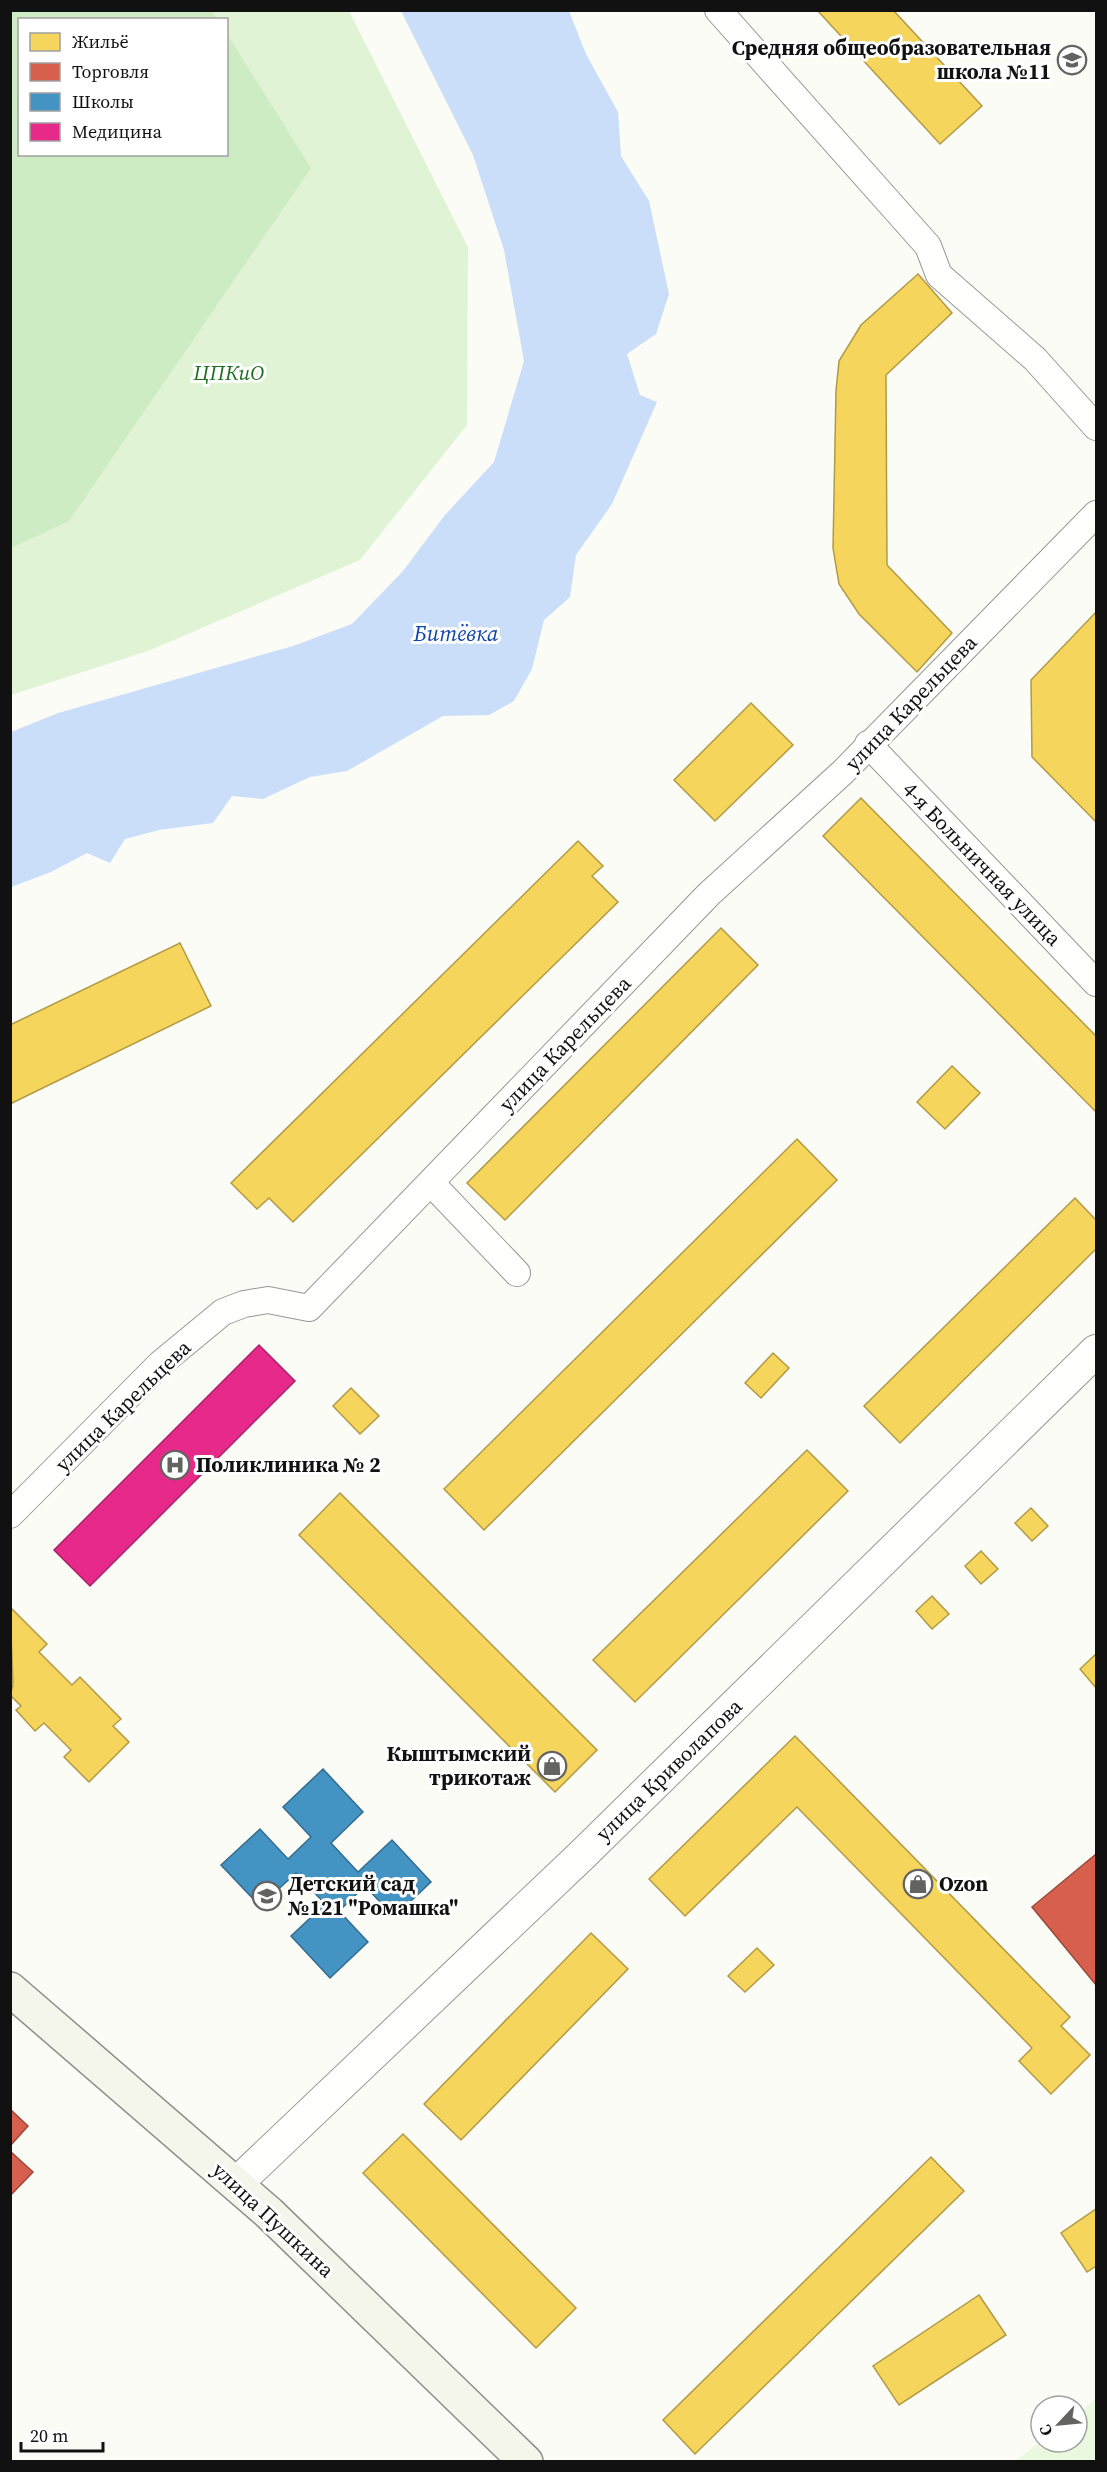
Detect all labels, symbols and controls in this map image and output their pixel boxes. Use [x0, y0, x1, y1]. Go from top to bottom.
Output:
legend [18, 18, 228, 156]
text: Жильё [72, 29, 129, 54]
place label: Средняя общеобразовательная школа №11 [732, 33, 1051, 86]
school or university icon: Средняя общеобразовательная школа №11 [1056, 44, 1088, 76]
text: Торговля [72, 59, 149, 84]
text: Школы [72, 89, 134, 114]
text: Медицина [72, 119, 163, 144]
park label: ЦПКиО [193, 358, 264, 387]
water label: Битёвка [412, 618, 499, 648]
street label: улица Карельцева [838, 628, 983, 777]
street label: 4-я Больничная улица [896, 775, 1069, 952]
street label: улица Карельцева [492, 969, 637, 1118]
street label: улица Карельцева [48, 1333, 197, 1478]
hospital icon: Поликлиника № 2 [159, 1449, 191, 1481]
place label: Поликлиника № 2 [196, 1450, 381, 1479]
street label: улица Криволапова [589, 1692, 749, 1847]
place label: Кыштымский трикотаж [387, 1739, 532, 1792]
shop icon: Кыштымский трикотаж [536, 1750, 568, 1782]
shop icon: Ozon [902, 1868, 934, 1900]
place label: Детский сад №121 "Ромашка" [287, 1869, 458, 1922]
place label: Ozon [939, 1869, 988, 1898]
school or university icon: Детский сад №121 "Ромашка" [251, 1880, 283, 1912]
street label: улица Пушкина [206, 2155, 341, 2284]
north arrow [1029, 2394, 1089, 2454]
scale bar [21, 2415, 104, 2453]
text: С [1033, 2421, 1058, 2440]
text: 20 m [30, 2423, 68, 2448]

